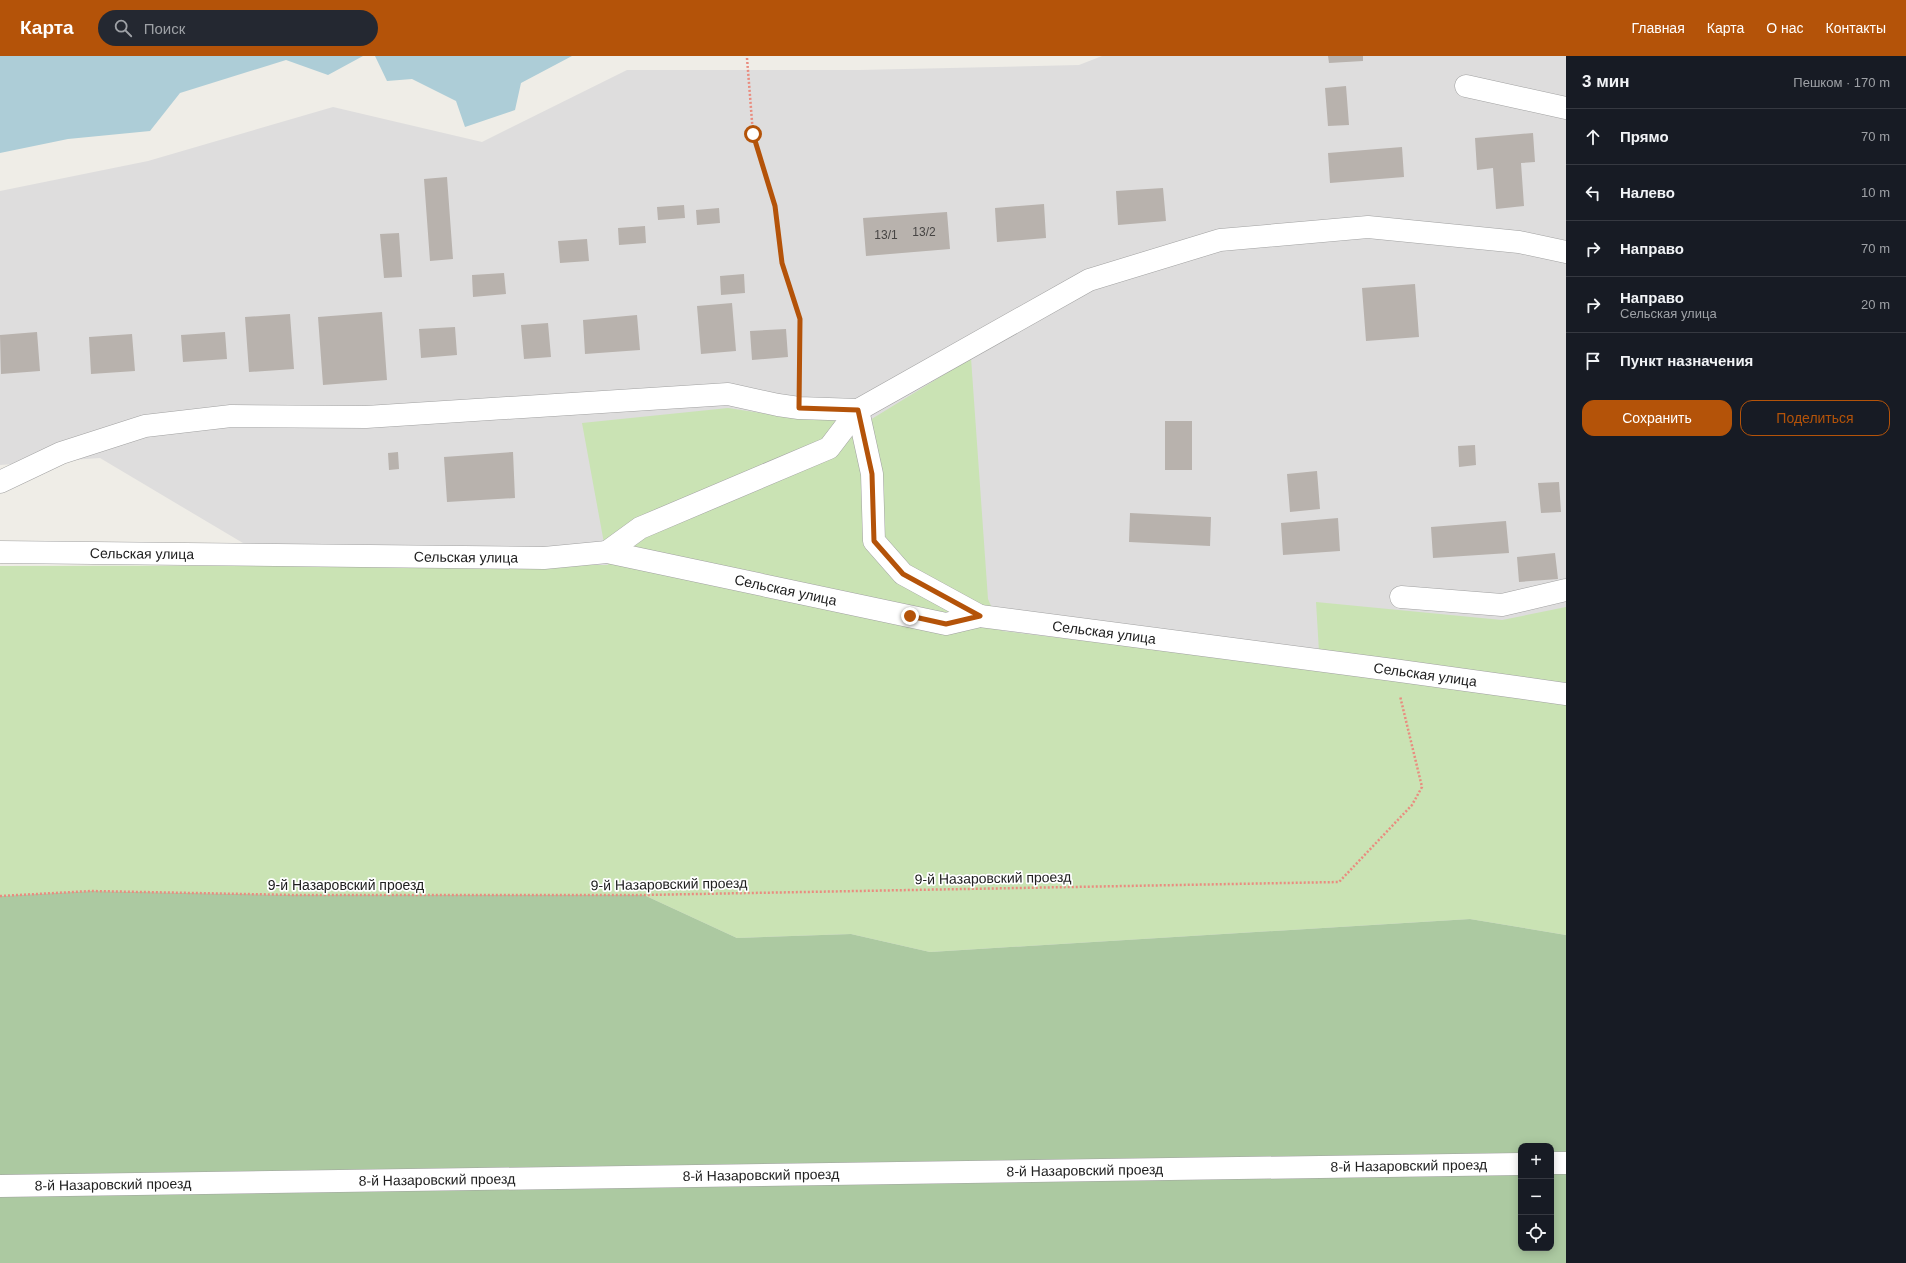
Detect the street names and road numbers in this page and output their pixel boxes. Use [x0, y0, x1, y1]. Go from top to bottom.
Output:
street label: Сельская улица [90, 545, 194, 562]
street label: Сельская улица [414, 549, 518, 566]
street label: Сельская улица [733, 571, 839, 609]
street label: Сельская улица [1051, 618, 1157, 647]
street label: Сельская улица [1373, 660, 1478, 690]
street label: 9-й Назаровский проезд [915, 869, 1071, 887]
street label: 9-й Назаровский проезд [591, 875, 747, 893]
street label: 9-й Назаровский проезд [268, 877, 424, 893]
street label: 8-й Назаровский проезд [1330, 1156, 1487, 1175]
street label: 8-й Назаровский проезд [1006, 1161, 1163, 1179]
street label: 8-й Назаровский проезд [682, 1166, 839, 1184]
street label: 8-й Назаровский проезд [359, 1171, 515, 1189]
street label: 8-й Назаровский проезд [35, 1175, 191, 1193]

